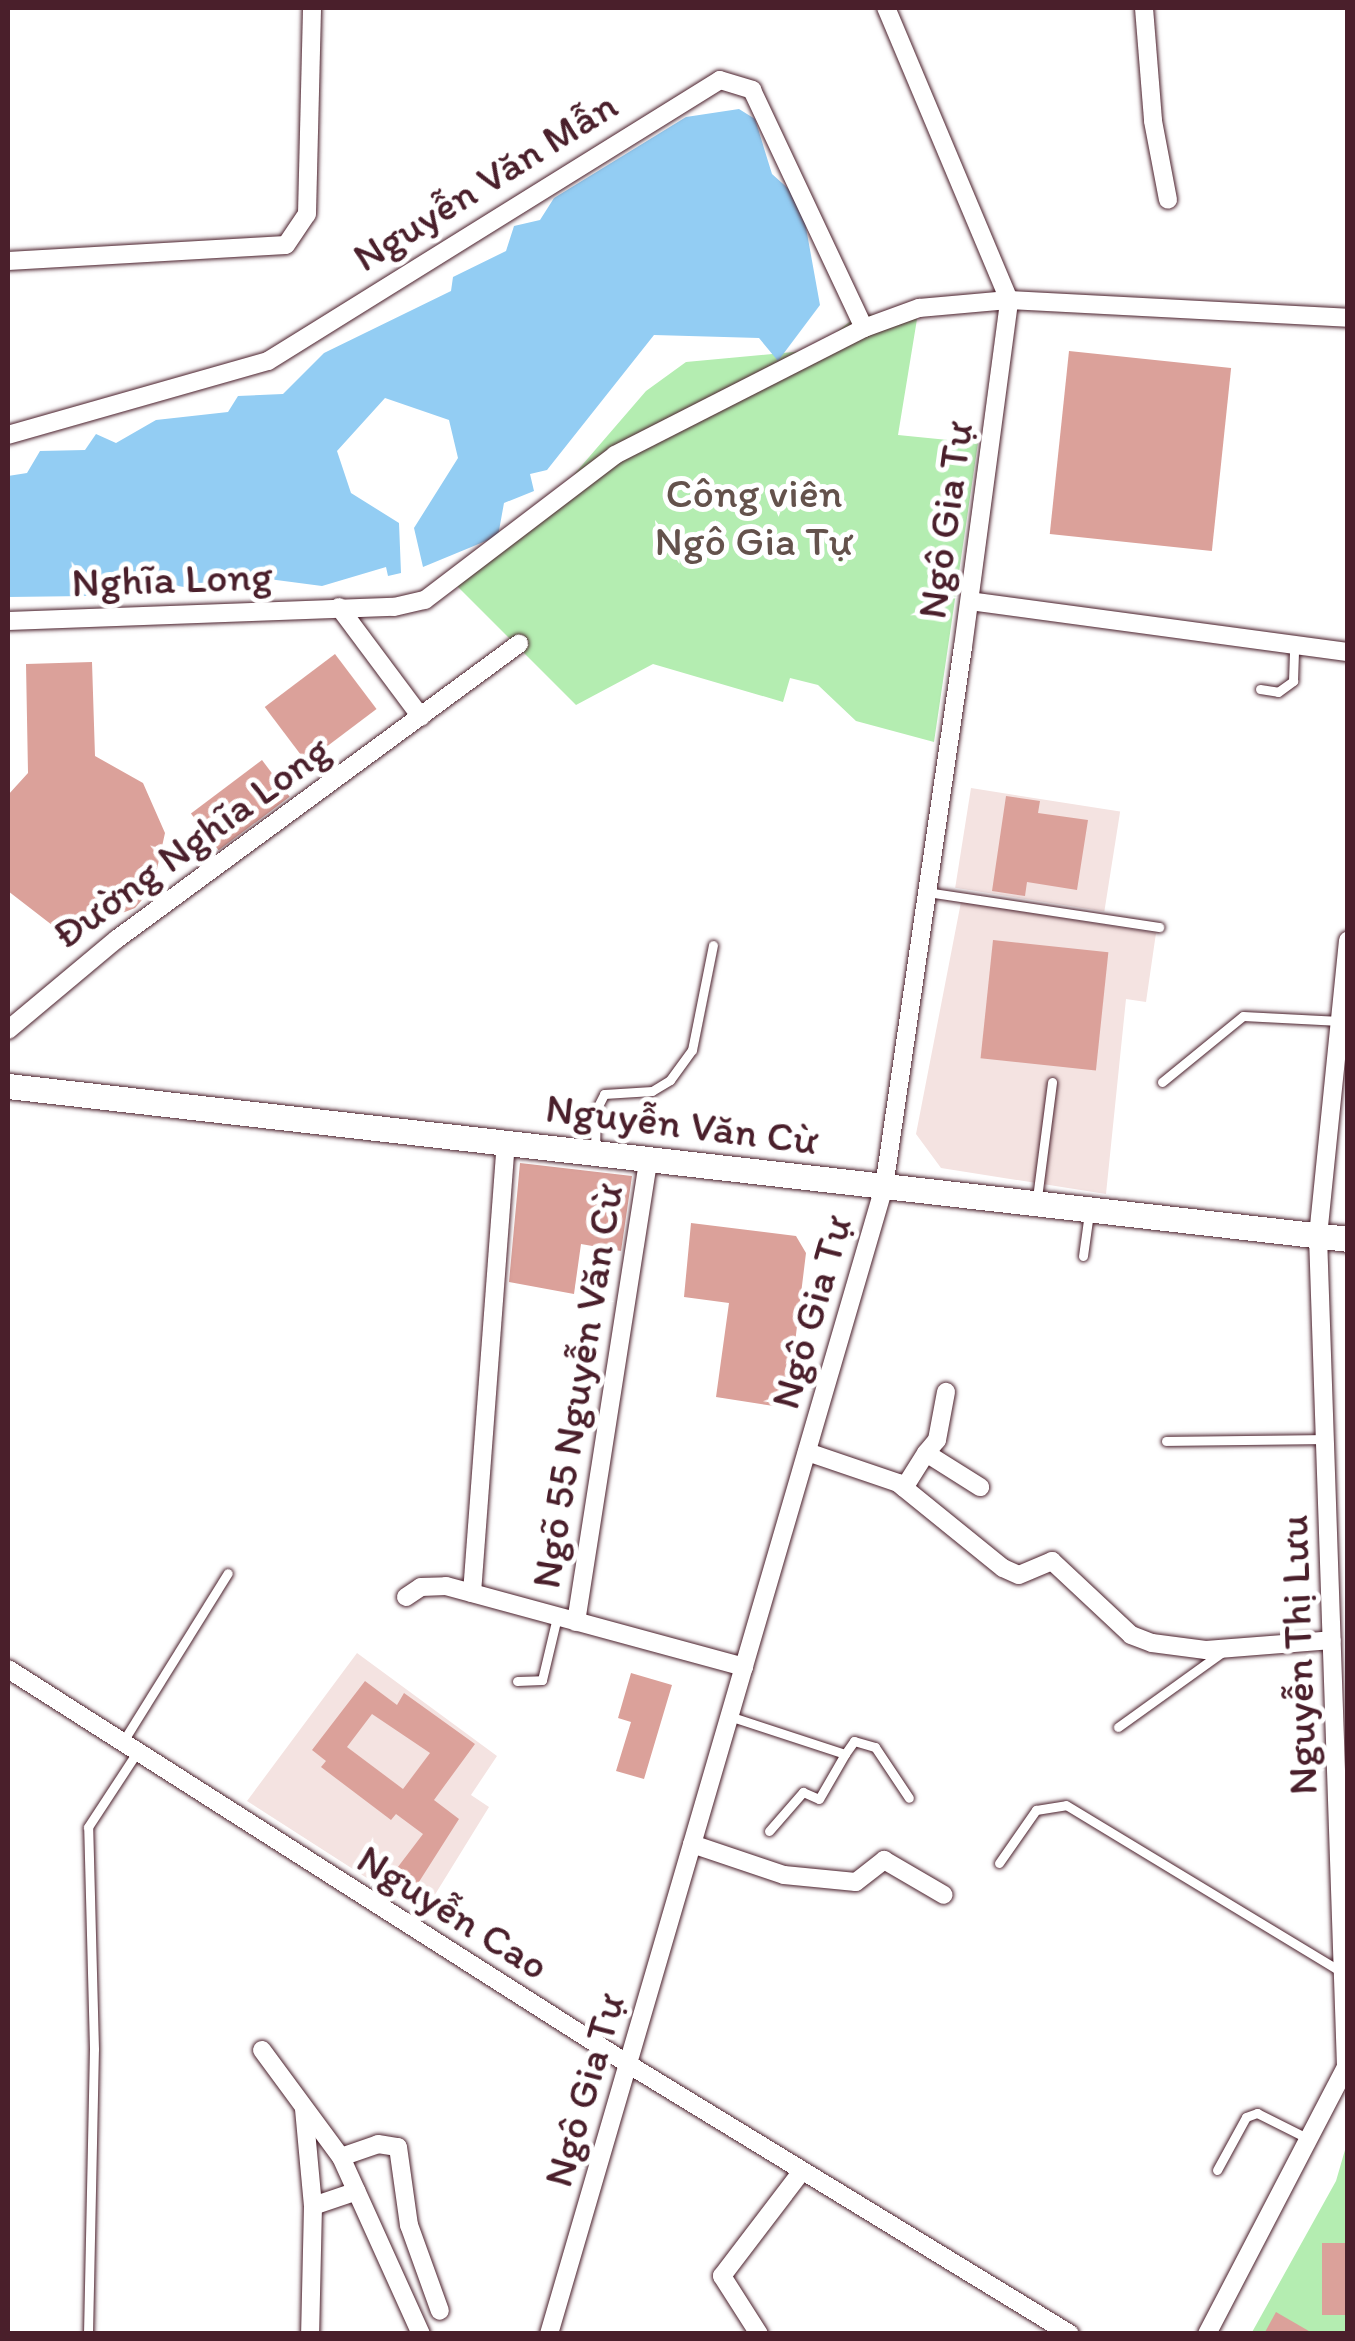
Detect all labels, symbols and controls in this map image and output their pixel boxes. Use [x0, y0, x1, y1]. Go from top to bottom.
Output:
street label: Nguyễn Văn Mẫn [343, 79, 627, 283]
street label: Ngô Gia Tự [906, 419, 984, 621]
park label: Công viên Ngô Gia Tự [656, 468, 852, 566]
street label: Nghĩa Long [71, 550, 273, 608]
street label: Đường Nghĩa Long [42, 724, 340, 960]
street label: Nguyễn Văn Cừ [542, 1082, 822, 1166]
street label: Ngõ 55 Nguyễn Văn Cừ [520, 1179, 634, 1593]
street label: Ngô Gia Tự [760, 1211, 862, 1413]
street label: Nguyễn Thị Lưu [1268, 1513, 1328, 1797]
street label: Nguyễn Cao [348, 1833, 558, 1991]
street label: Ngô Gia Tự [533, 1989, 635, 2191]

